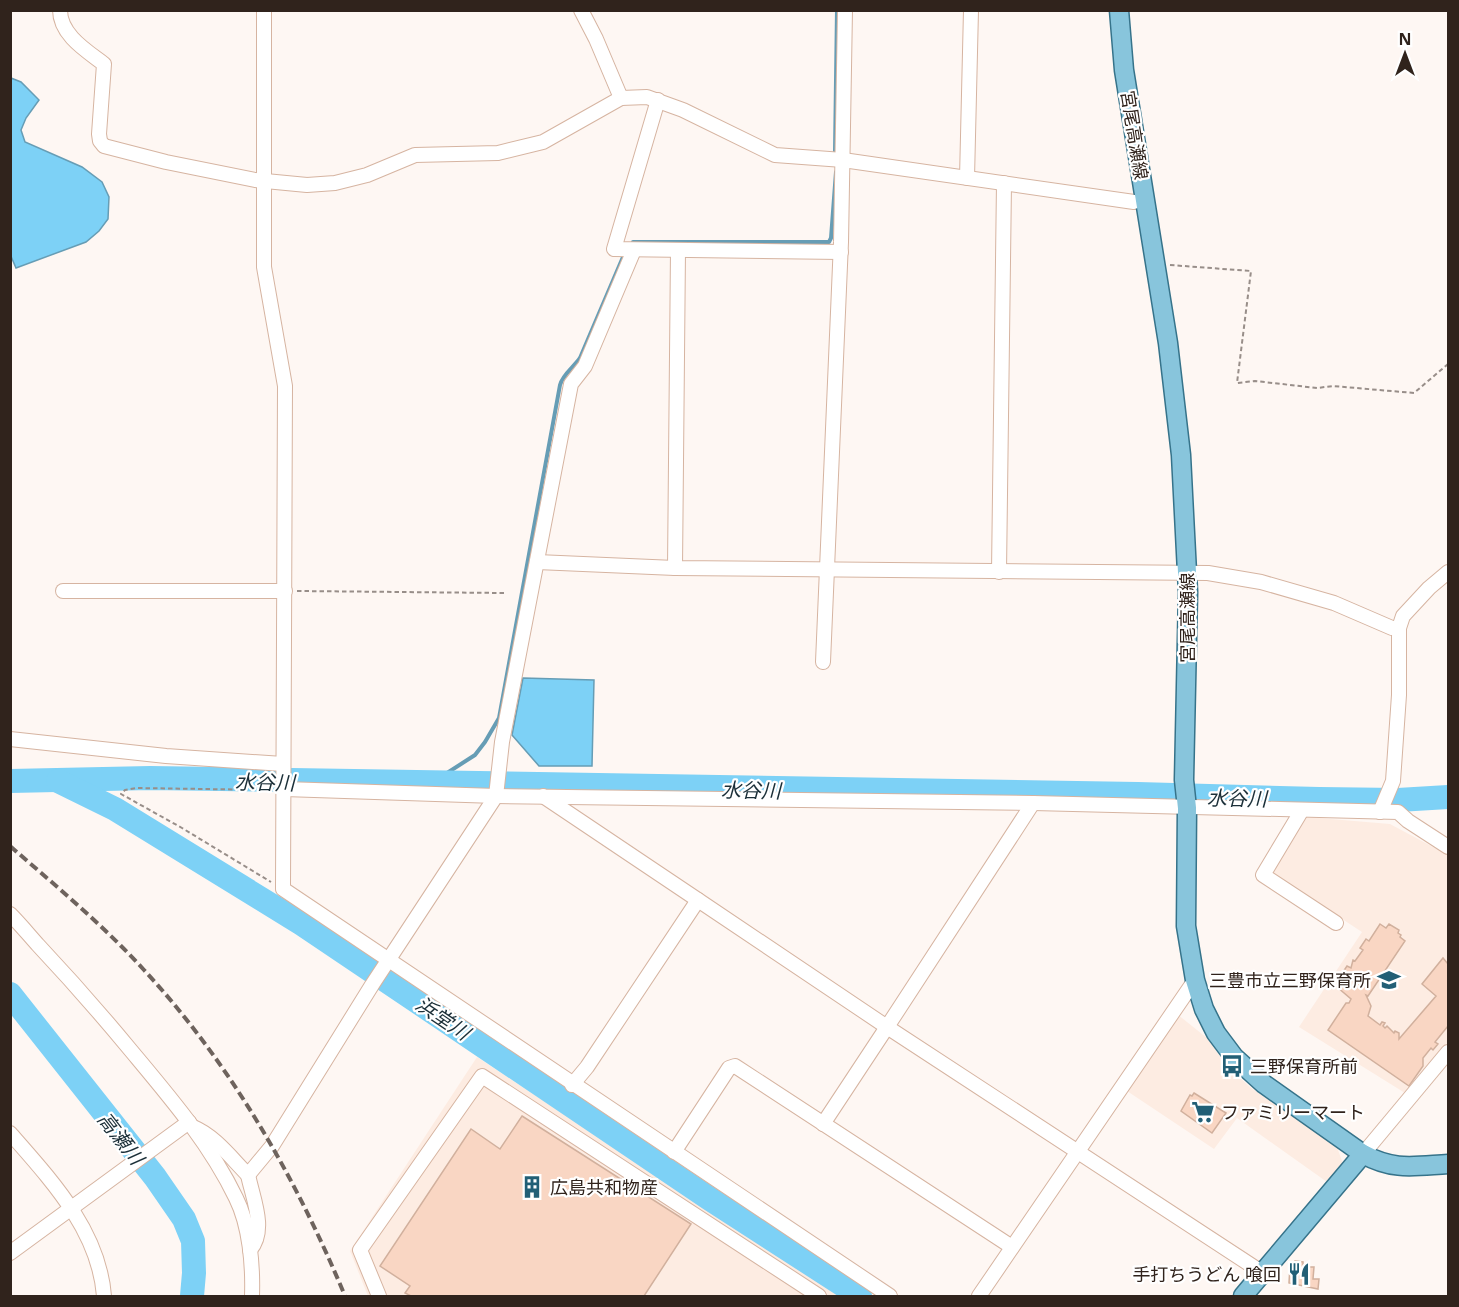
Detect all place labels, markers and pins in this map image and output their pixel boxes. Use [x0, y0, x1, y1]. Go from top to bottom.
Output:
school or university icon: 三豊市立三野保育所 [1376, 967, 1402, 993]
place label: 三豊市立三野保育所 [1209, 968, 1371, 992]
bus stop icon: 三野保育所前 [1219, 1053, 1245, 1079]
place label: 三野保育所前 [1250, 1054, 1358, 1078]
supermarket icon: ファミリーマート [1190, 1099, 1216, 1125]
place label: ファミリーマート [1221, 1100, 1365, 1124]
building icon: 広島共和物産 [519, 1174, 545, 1200]
place label: 広島共和物産 [550, 1175, 658, 1199]
restaurant icon: 手打ちうどん 喰回 [1286, 1261, 1312, 1287]
place label: 手打ちうどん 喰回 [1132, 1262, 1281, 1286]

